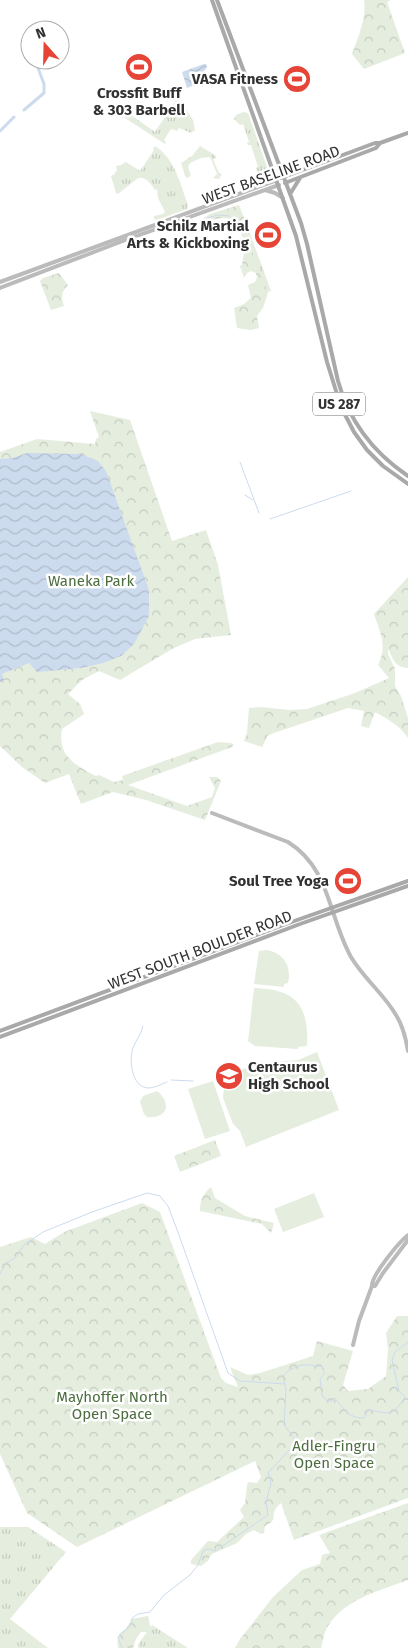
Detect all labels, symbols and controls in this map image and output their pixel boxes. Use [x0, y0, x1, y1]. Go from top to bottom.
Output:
north arrow [20, 20, 70, 70]
text: N [33, 24, 48, 43]
sports icon: Crossfit Buff & 303 Barbell [124, 52, 154, 82]
sports icon: VASA Fitness [282, 64, 312, 94]
place label: VASA Fitness [191, 70, 278, 88]
place label: Crossfit Buff & 303 Barbell [93, 84, 186, 119]
street label: WEST BASELINE ROAD [200, 142, 342, 208]
place label: Schilz Martial Arts & Kickboxing [126, 217, 250, 252]
sports icon: Schilz Martial Arts & Kickboxing [253, 220, 283, 250]
road number: US 287 [313, 392, 365, 416]
park label: Waneka Park [48, 572, 134, 590]
sports icon: Soul Tree Yoga [333, 866, 363, 896]
place label: Soul Tree Yoga [229, 872, 329, 890]
street label: WEST SOUTH BOULDER ROAD [106, 907, 294, 993]
place label: Centaurus High School [248, 1058, 330, 1093]
school or university icon: Centaurus High School [214, 1061, 244, 1091]
park label: Mayhoffer North Open Space [56, 1388, 168, 1423]
park label: Adler-Fingru Open Space [292, 1437, 376, 1472]

